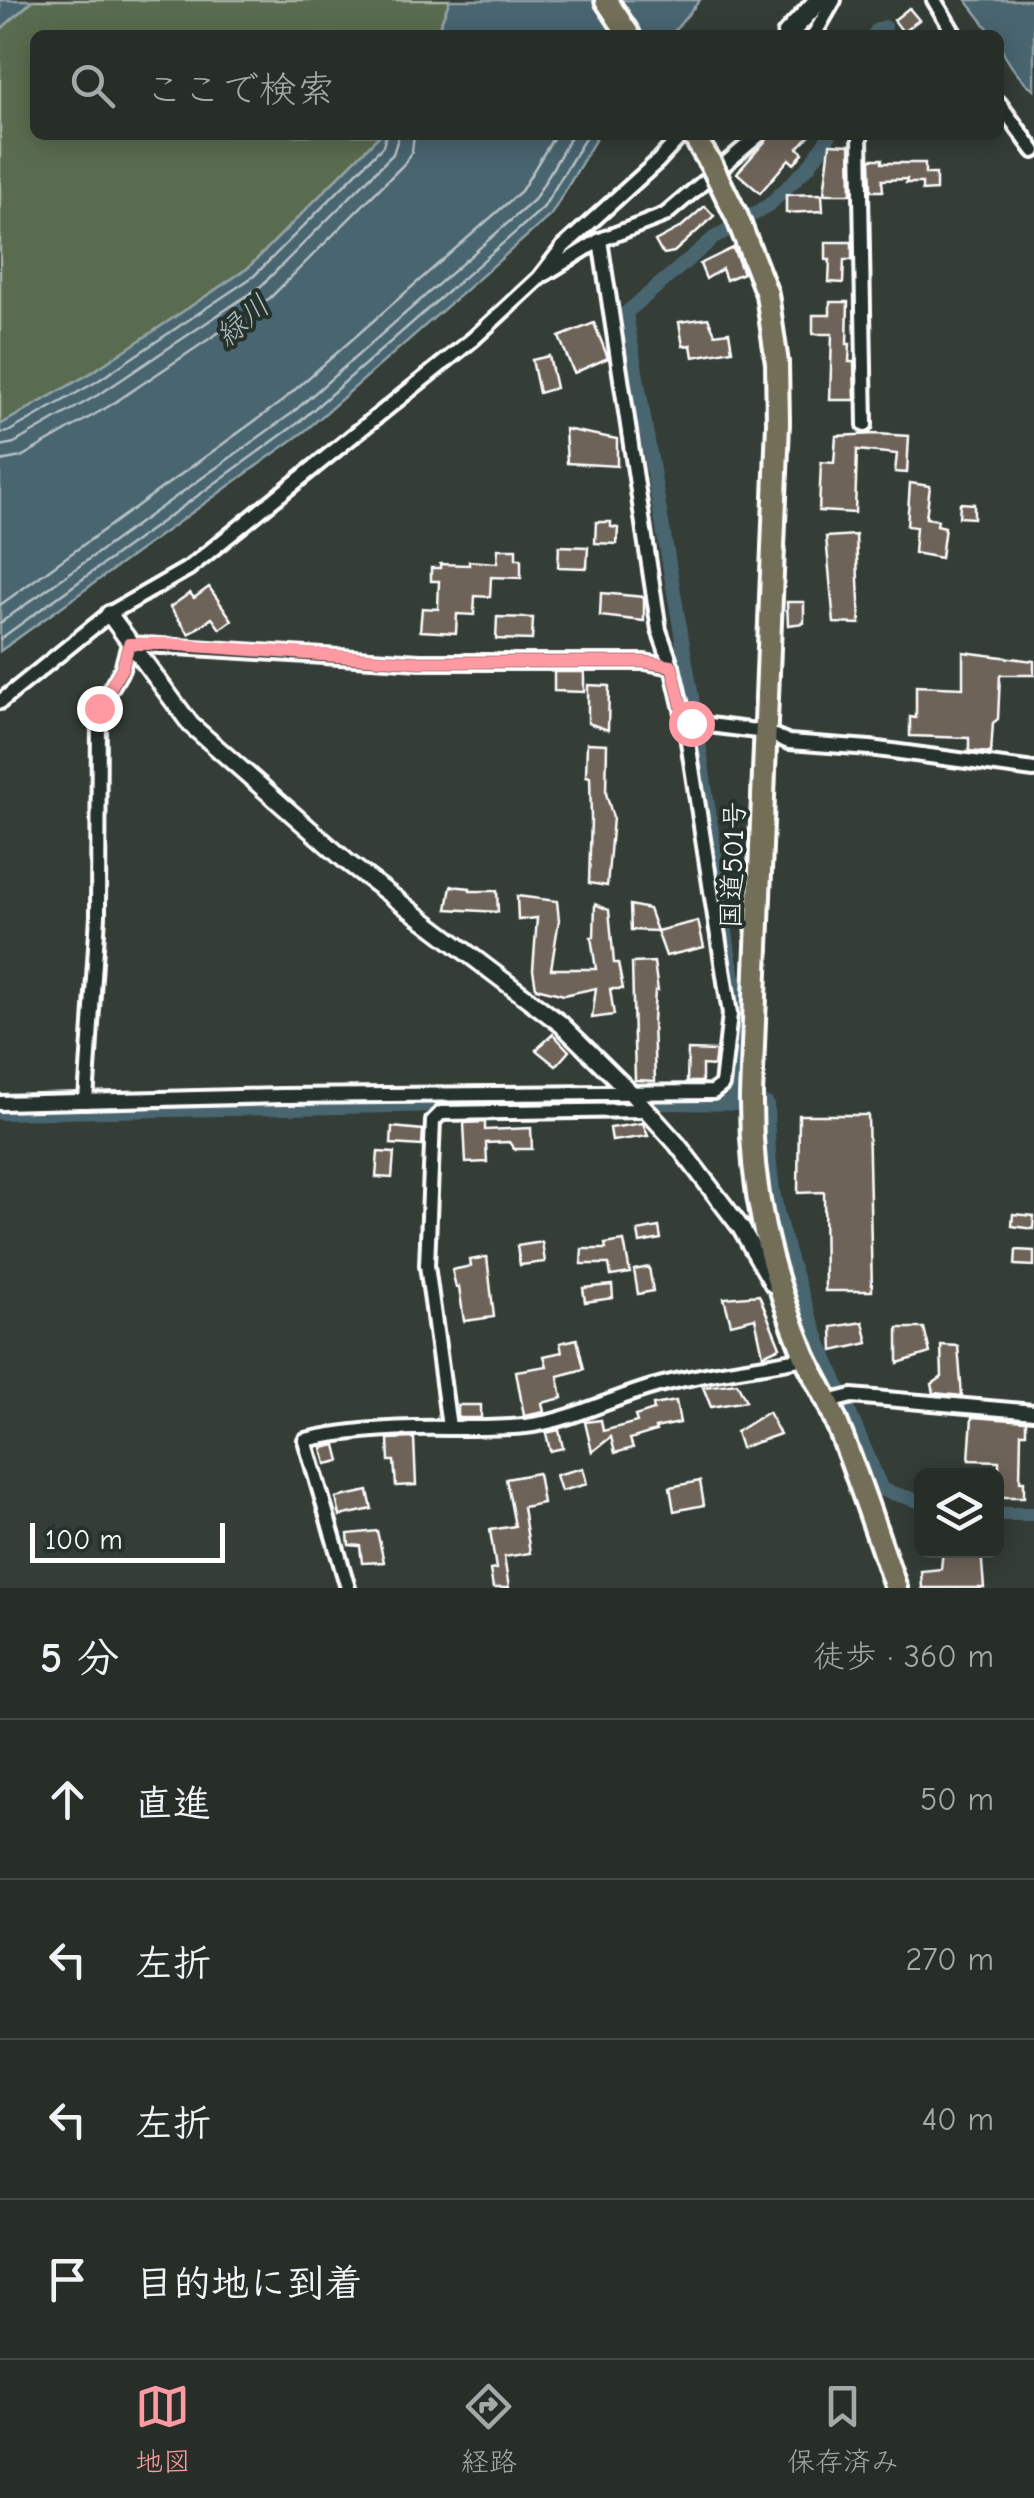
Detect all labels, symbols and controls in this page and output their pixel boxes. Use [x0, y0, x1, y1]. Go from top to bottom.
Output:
search box [30, 30, 1004, 140]
icon: search [65, 58, 120, 113]
text: ここで検索 [145, 68, 335, 112]
water label: 緑川 [209, 288, 277, 354]
route end [77, 686, 123, 732]
route start [669, 701, 715, 747]
street label: 国道501号 [715, 801, 751, 929]
map controls [914, 1468, 1004, 1558]
button: layers [914, 1468, 1004, 1558]
scale bar [30, 1518, 225, 1562]
text: 100 m [45, 1524, 123, 1556]
text: 5 分 [40, 1634, 119, 1683]
text: 徒歩 · 360 m [813, 1638, 994, 1675]
icon: ahead [40, 1772, 95, 1827]
text: 50 m [920, 1781, 994, 1818]
text: 直進 [135, 1782, 211, 1826]
icon: left [40, 1932, 95, 1987]
text: 270 m [906, 1941, 994, 1978]
text: 左折 [135, 1942, 211, 1986]
icon: left [40, 2092, 95, 2147]
text: 40 m [922, 2101, 994, 2138]
text: 左折 [135, 2102, 211, 2146]
icon: arrive [40, 2252, 95, 2307]
text: 目的地に到着 [135, 2262, 363, 2306]
tab: 地図 [135, 2379, 191, 2479]
tab: 経路 [461, 2379, 517, 2479]
tab: 保存済み [787, 2379, 899, 2479]

